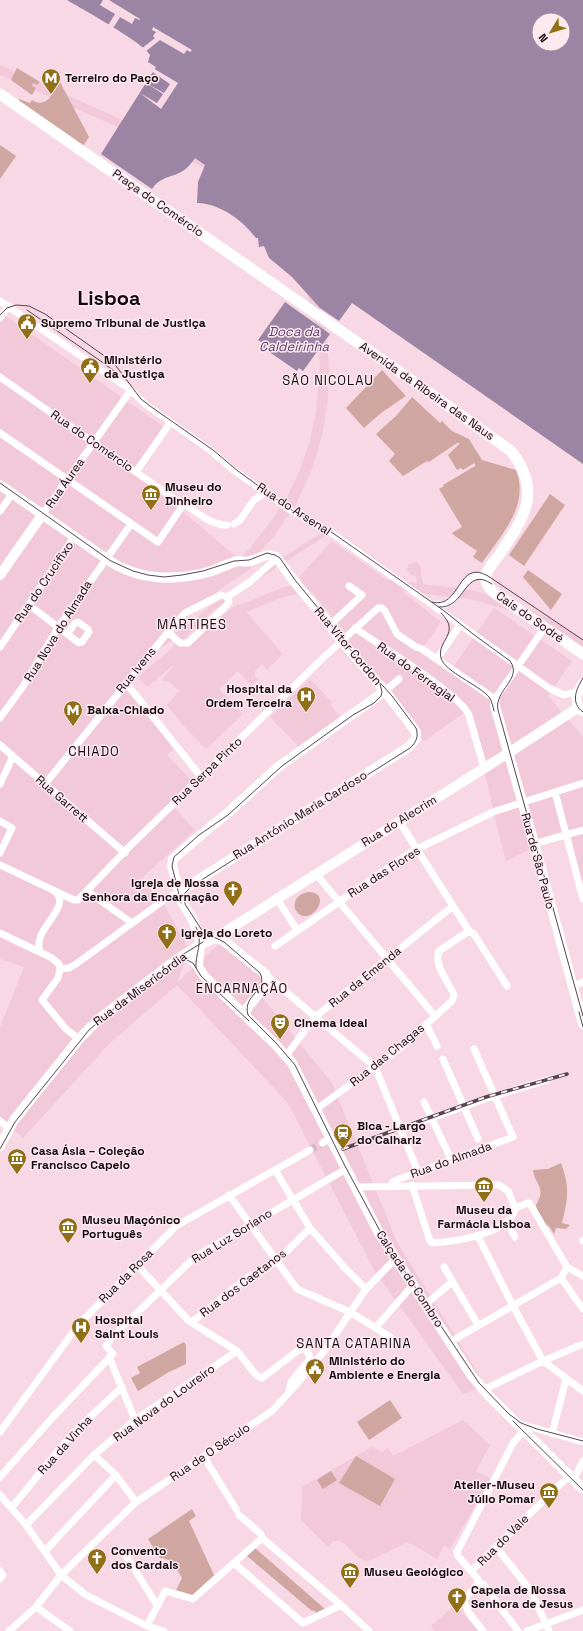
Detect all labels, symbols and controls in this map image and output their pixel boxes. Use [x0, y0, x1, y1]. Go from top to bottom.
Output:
north arrow [531, 12, 571, 52]
text: N [535, 31, 551, 45]
metro station icon: Terreiro do Paço [40, 67, 62, 95]
place label: Terreiro do Paço [65, 70, 159, 86]
street label: Praça do Comércio [109, 165, 207, 241]
district label: Lisboa [77, 285, 141, 311]
public building icon: Supremo Tribunal de Justiça [16, 312, 38, 340]
place label: Supremo Tribunal de Justiça [41, 315, 206, 331]
water label: Doca da Caldeirinha [259, 323, 329, 355]
street label: Avenida da Ribeira das Naus [356, 338, 498, 444]
place label: Ministério da Justiça [104, 352, 165, 382]
public building icon: Ministério da Justiça [79, 356, 101, 384]
district label: SÃO NICOLAU [282, 372, 374, 389]
street label: Rua do Comércio [47, 406, 137, 476]
street label: Rua Áurea [42, 455, 88, 511]
place label: Museu do Dinheiro [165, 479, 222, 509]
street label: Rua do Arsenal [254, 479, 334, 539]
museum icon: Museu do Dinheiro [140, 483, 162, 511]
street label: Rua do Crucifixo [11, 538, 77, 626]
street label: Rua Nova do Almada [20, 577, 96, 685]
street label: Cais do Sodré [493, 588, 567, 646]
street label: Rua Vítor Cordon [311, 604, 385, 688]
district label: MÁRTIRES [157, 616, 227, 633]
street label: Rua do Ferragial [374, 638, 458, 706]
street label: Rua Ivens [113, 644, 159, 696]
place label: Hospital da Ordem Terceira [206, 681, 292, 711]
hospital icon: Hospital da Ordem Terceira [295, 685, 317, 713]
metro station icon: Baixa-Chiado [62, 699, 84, 727]
place label: Baixa-Chiado [87, 702, 164, 718]
street label: Rua Serpa Pinto [168, 733, 246, 809]
district label: CHIADO [68, 743, 120, 760]
street label: Rua António Maria Cardoso [230, 767, 370, 863]
street label: Rua Garrett [32, 772, 92, 826]
street label: Rua do Alecrim [358, 792, 440, 850]
street label: Rua de São Paulo [517, 811, 559, 911]
street label: Rua das Flores [345, 843, 423, 901]
place label: Igreja de Nossa Senhora da Encarnação [82, 875, 219, 905]
church icon: Igreja de Nossa Senhora da Encarnação [222, 879, 244, 907]
church icon: Igreja do Loreto [156, 922, 178, 950]
place label: Igreja do Loreto [181, 925, 272, 941]
street label: Rua da Emenda [325, 943, 405, 1011]
street label: Rua da Misericórdia [90, 948, 190, 1029]
district label: ENCARNAÇÃO [196, 980, 288, 997]
theatre icon: Cinema Ideal [269, 1012, 291, 1040]
place label: Cinema Ideal [294, 1015, 367, 1031]
street label: Rua das Chagas [346, 1020, 428, 1090]
place label: Bica - Largo do Calhariz [357, 1118, 426, 1148]
station icon: Bica - Largo do Calhariz [332, 1122, 354, 1150]
street label: Rua do Almada [408, 1138, 494, 1182]
place label: Casa Ásia – Coleção Francisco Capelo [31, 1143, 145, 1173]
museum icon: Casa Ásia – Coleção Francisco Capelo [6, 1147, 28, 1175]
museum icon: Museu da Farmácia Lisboa [473, 1175, 495, 1203]
place label: Museu da Farmácia Lisboa [437, 1202, 531, 1232]
street label: Rua Luz Soriano [189, 1205, 275, 1267]
place label: Museu Maçónico Português [82, 1212, 180, 1242]
museum icon: Museu Maçónico Português [57, 1216, 79, 1244]
street label: Calçada do Combro [373, 1228, 447, 1330]
street label: Rua da Rosa [95, 1245, 157, 1307]
street label: Rua dos Caetanos [197, 1245, 289, 1321]
place label: Hospital Saint Louis [95, 1312, 159, 1342]
hospital icon: Hospital Saint Louis [70, 1316, 92, 1344]
district label: SANTA CATARINA [296, 1335, 412, 1352]
place label: Ministério do Ambiente e Energia [329, 1353, 440, 1383]
public building icon: Ministério do Ambiente e Energia [304, 1357, 326, 1385]
street label: Rua Nova do Loureiro [110, 1361, 218, 1445]
street label: Rua da Vinha [34, 1412, 96, 1478]
street label: Rua de O Século [167, 1419, 253, 1485]
place label: Atelier-Museu Júlio Pomar [454, 1477, 535, 1507]
museum icon: Atelier-Museu Júlio Pomar [538, 1481, 560, 1509]
street label: Rua do Vale [474, 1511, 532, 1569]
place label: Convento dos Cardais [111, 1543, 179, 1573]
church icon: Convento dos Cardais [86, 1547, 108, 1575]
museum icon: Museu Geológico [339, 1561, 361, 1589]
place label: Museu Geológico [364, 1564, 464, 1580]
place label: Capela de Nossa Senhora de Jesus [471, 1582, 573, 1612]
church icon: Capela de Nossa Senhora de Jesus [446, 1586, 468, 1614]

